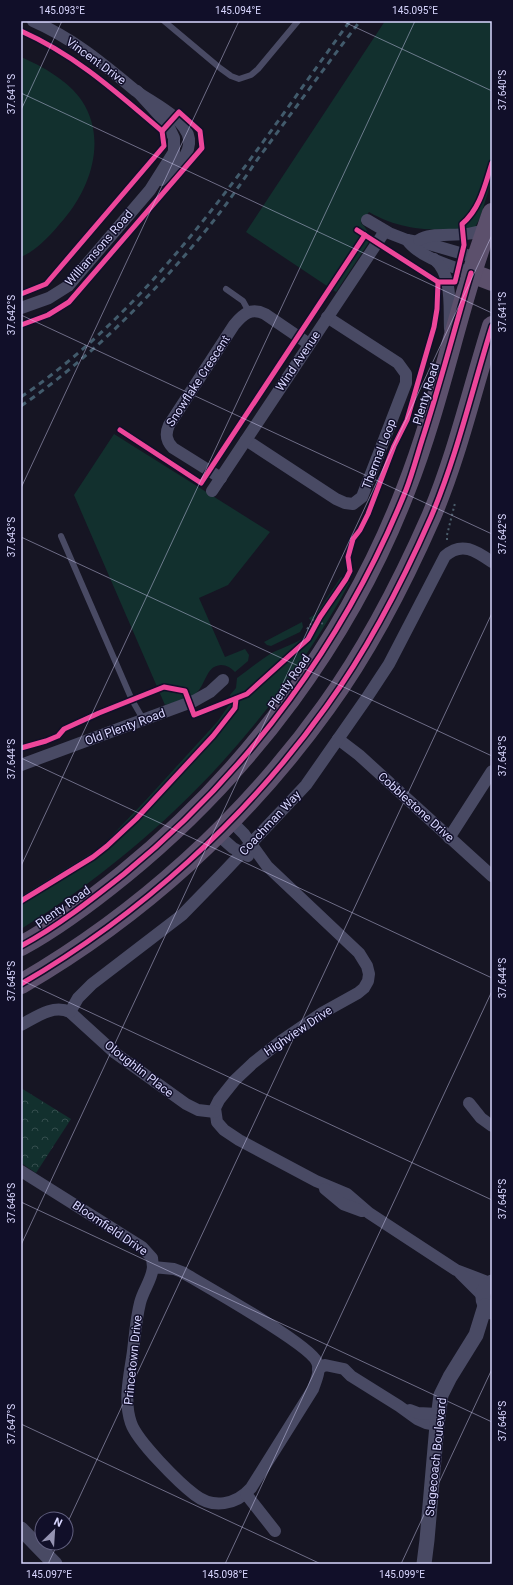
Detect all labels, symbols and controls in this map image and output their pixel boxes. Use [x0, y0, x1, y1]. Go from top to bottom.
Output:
text: 145.093°E [39, 5, 85, 16]
text: 145.094°E [215, 5, 261, 16]
text: 145.095°E [392, 5, 438, 16]
street label: Vincent Drive [63, 35, 129, 87]
text: 37.640°S [497, 70, 508, 110]
text: 37.641°S [6, 74, 17, 114]
street label: Williamsons Road [62, 207, 136, 289]
text: 37.641°S [497, 292, 508, 332]
text: 37.642°S [6, 295, 17, 335]
street label: Wind Avenue [273, 328, 323, 394]
street label: Snowflake Crescent [163, 333, 233, 429]
street label: Plenty Road [410, 362, 442, 426]
street label: Thermal Loop [359, 417, 399, 491]
text: 37.642°S [497, 514, 508, 554]
text: 37.643°S [6, 517, 17, 557]
street label: Plenty Road [265, 652, 313, 712]
street label: Old Plenty Road [83, 706, 167, 748]
text: 37.643°S [497, 736, 508, 776]
text: 37.644°S [6, 739, 17, 779]
street label: Cobblestone Drive [375, 769, 457, 845]
street label: Coachman Way [236, 788, 304, 858]
street label: Plenty Road [33, 883, 93, 931]
text: 37.644°S [497, 958, 508, 998]
text: 37.645°S [6, 961, 17, 1001]
street label: Highview Drive [261, 1003, 335, 1059]
street label: Oloughlin Place [102, 1038, 176, 1100]
text: 37.645°S [497, 1179, 508, 1219]
text: 37.646°S [6, 1183, 17, 1223]
street label: Bloomfield Drive [70, 1198, 150, 1258]
street label: Princetown Drive [121, 1314, 145, 1406]
street label: Stagecoach Boulevard [423, 1397, 449, 1517]
text: 37.646°S [497, 1401, 508, 1441]
text: 37.647°S [6, 1404, 17, 1444]
north arrow [34, 1511, 74, 1551]
text: N [52, 1515, 64, 1530]
text: 145.097°E [26, 1569, 72, 1580]
text: 145.098°E [202, 1569, 248, 1580]
text: 145.099°E [379, 1569, 425, 1580]

